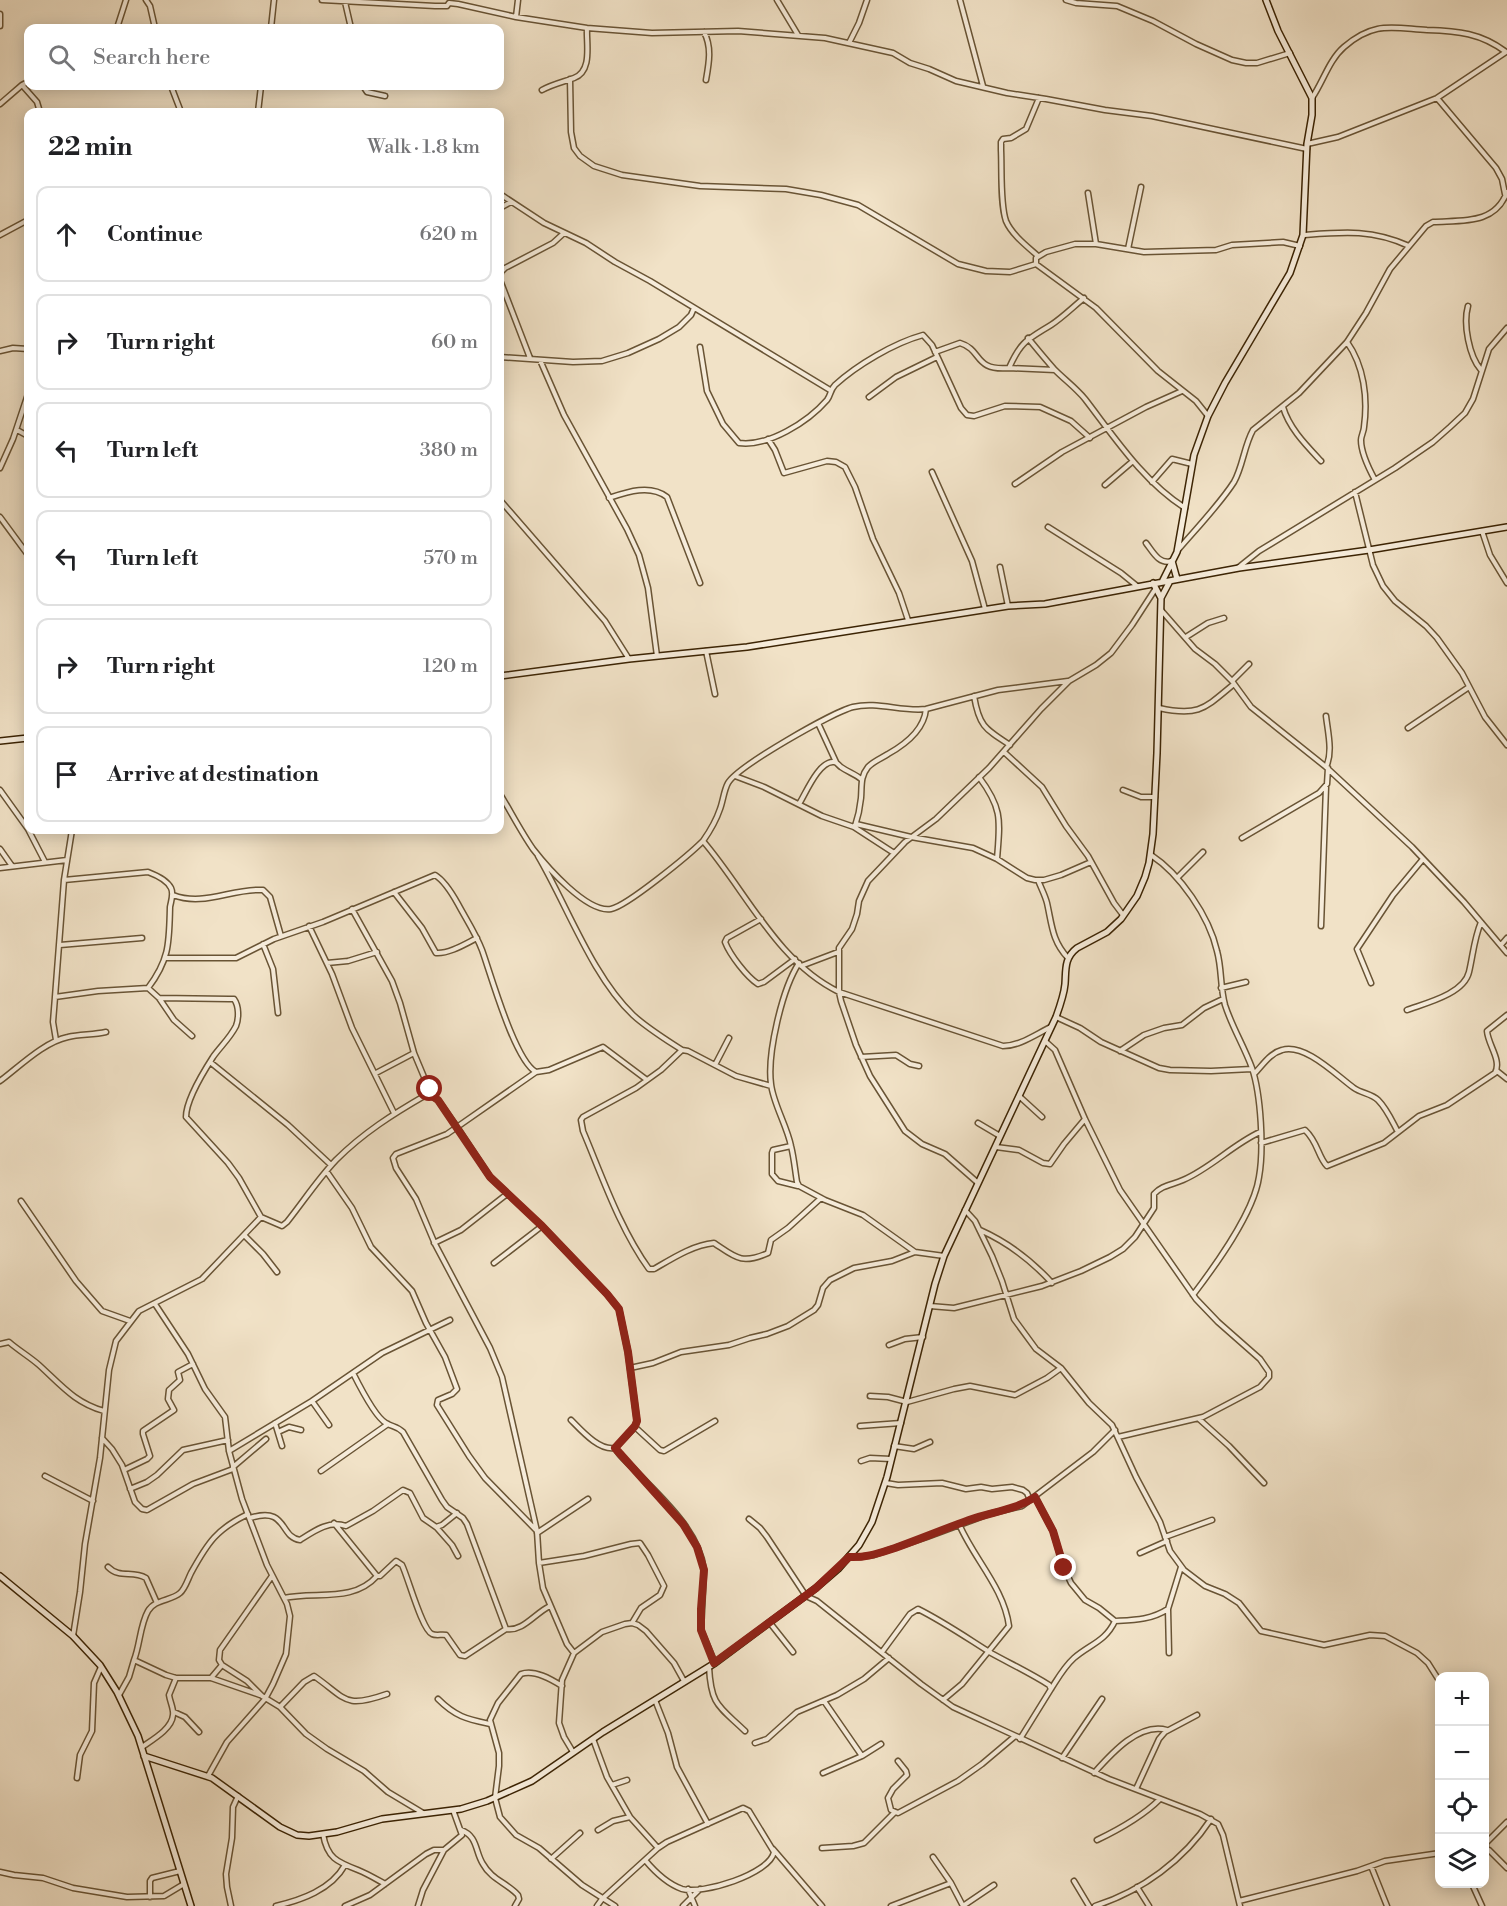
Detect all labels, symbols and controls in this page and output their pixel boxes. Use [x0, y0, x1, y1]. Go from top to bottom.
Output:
search box [24, 24, 504, 90]
icon: search [45, 41, 78, 74]
text: Search here [93, 44, 210, 71]
text: 22 min [48, 131, 133, 163]
text: Walk · 1.8 km [367, 135, 480, 160]
icon: ahead [50, 218, 83, 251]
text: Continue [107, 221, 203, 248]
text: 620 m [420, 222, 478, 247]
icon: right [50, 326, 83, 359]
text: Turn right [107, 329, 215, 356]
text: 60 m [431, 330, 478, 355]
icon: left [50, 434, 83, 467]
text: Turn left [107, 437, 198, 464]
text: 380 m [420, 438, 478, 463]
icon: left [50, 542, 83, 575]
text: Turn left [107, 545, 198, 572]
text: 570 m [423, 546, 478, 571]
icon: right [50, 650, 83, 683]
text: Turn right [107, 653, 215, 680]
text: 120 m [423, 654, 478, 679]
icon: arrive [50, 758, 83, 791]
text: Arrive at destination [107, 761, 319, 788]
route start [416, 1075, 442, 1101]
route end [1050, 1554, 1076, 1580]
map controls [1435, 1672, 1489, 1888]
button: + [1435, 1672, 1489, 1726]
button: − [1435, 1726, 1489, 1780]
button: locate [1435, 1780, 1489, 1834]
button: layers [1435, 1834, 1489, 1888]

